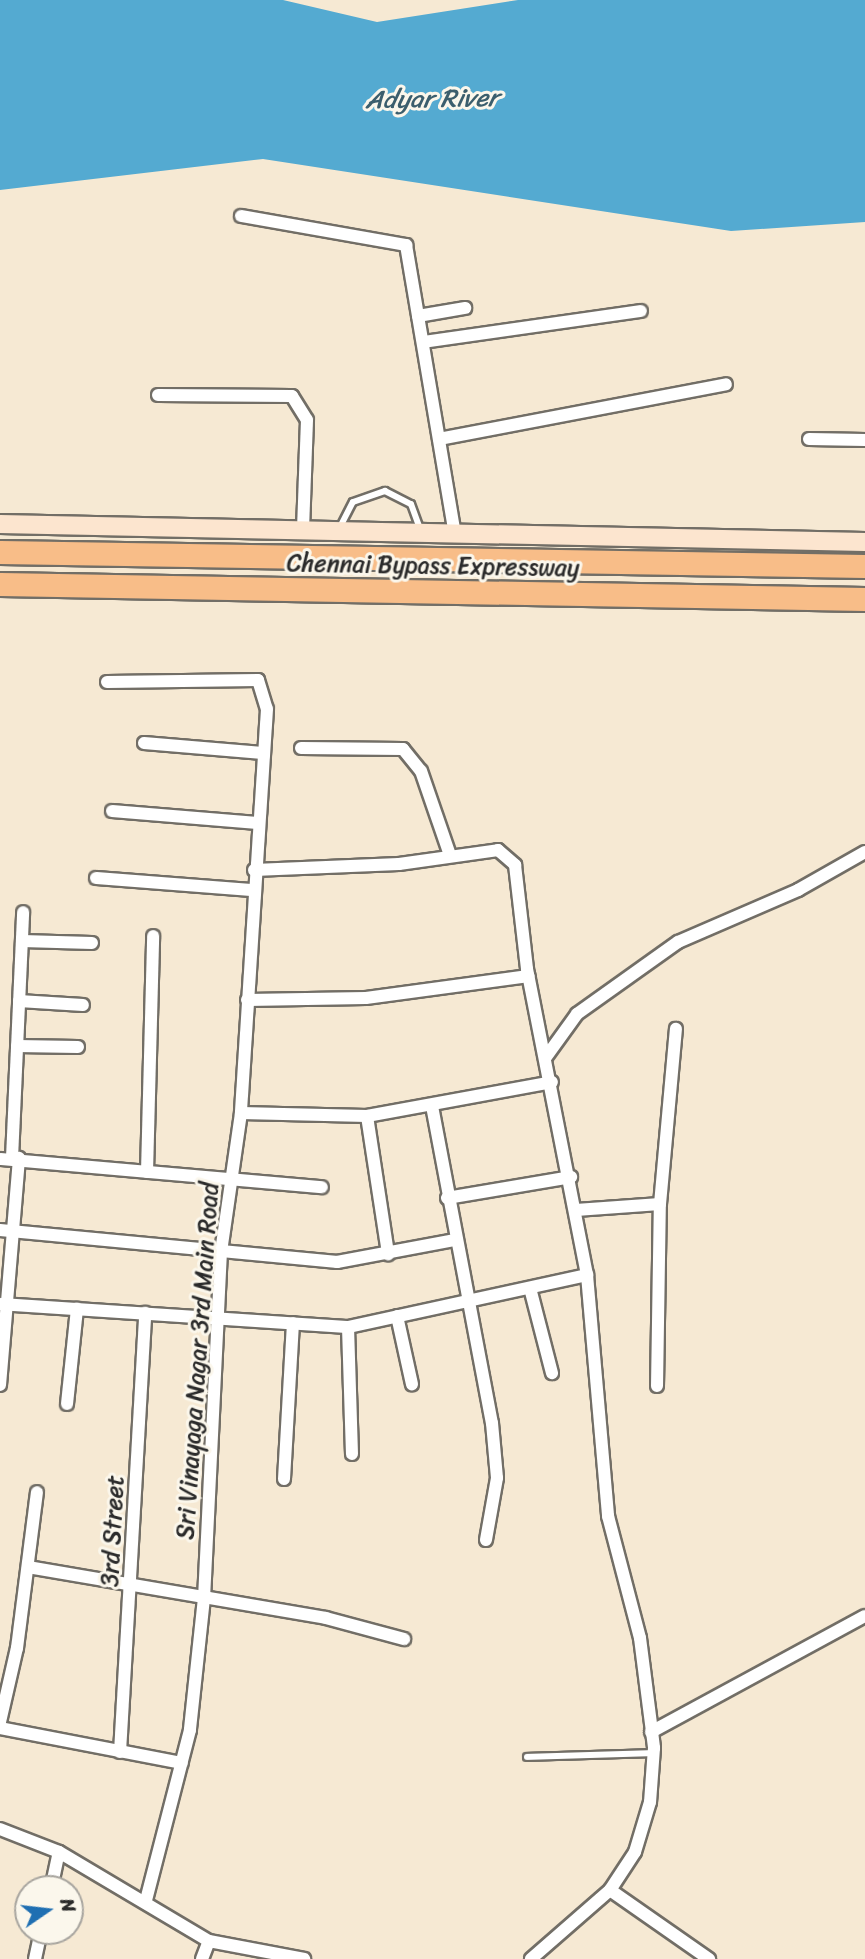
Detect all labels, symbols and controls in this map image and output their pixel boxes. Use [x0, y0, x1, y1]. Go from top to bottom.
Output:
water label: Adyar River [365, 82, 499, 116]
street label: Chennai Bypass Expressway [286, 549, 580, 583]
street label: Sri Vinayaga Nagar 3rd Main Road [171, 1181, 225, 1541]
street label: 3rd Street [96, 1474, 130, 1588]
north arrow [14, 1875, 84, 1945]
text: N [50, 1895, 86, 1916]

